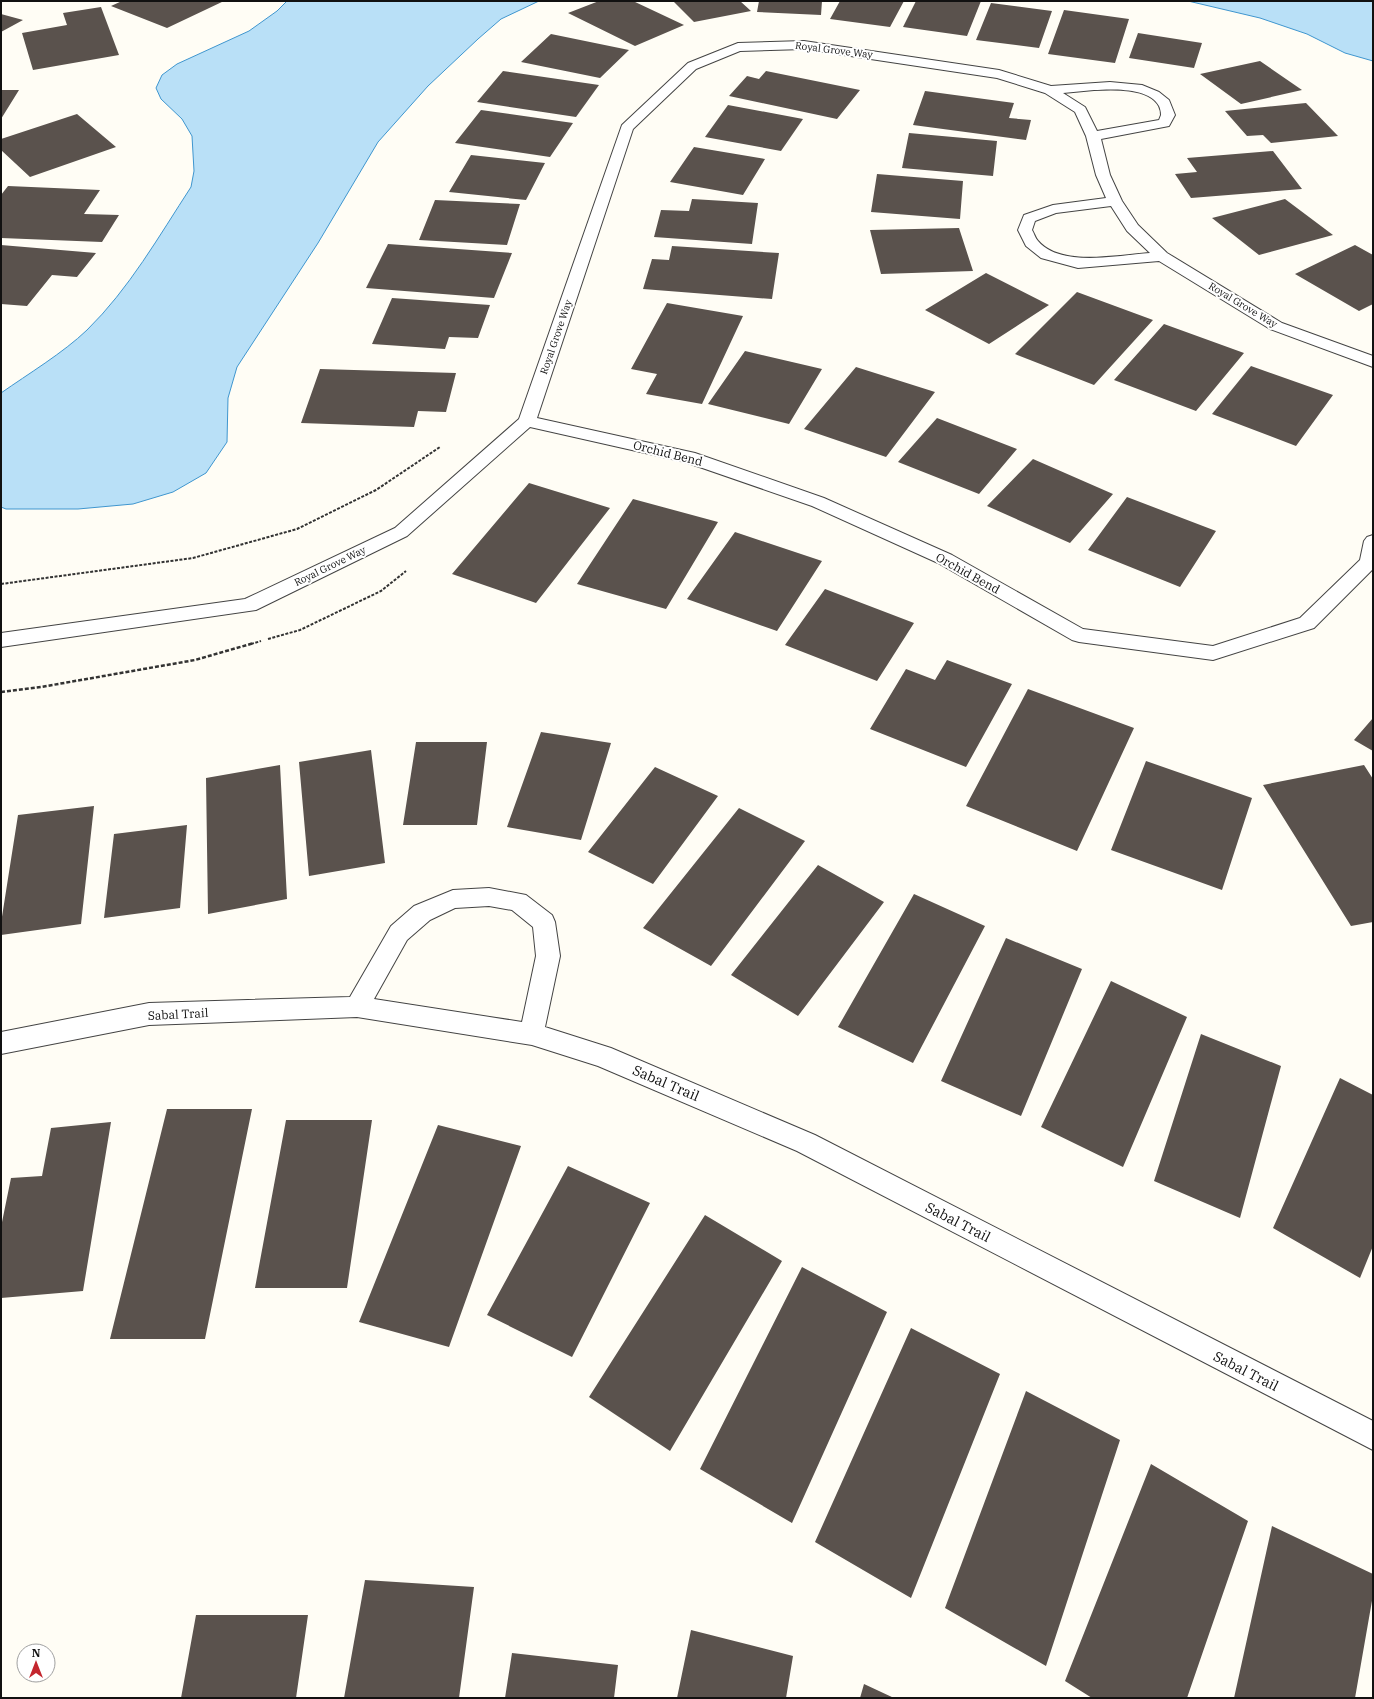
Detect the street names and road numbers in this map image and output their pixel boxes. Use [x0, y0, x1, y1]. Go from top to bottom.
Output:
street label: Royal Grove Way [794, 39, 874, 61]
street label: Royal Grove Way [1206, 279, 1280, 331]
street label: Royal Grove Way [537, 297, 575, 376]
street label: Orchid Bend [632, 437, 704, 469]
street label: Royal Grove Way [292, 543, 369, 589]
street label: Orchid Bend [933, 549, 1003, 597]
street label: Sabal Trail [147, 1005, 209, 1023]
street label: Sabal Trail [630, 1061, 702, 1105]
street label: Sabal Trail [922, 1198, 994, 1246]
street label: Sabal Trail [1210, 1347, 1282, 1395]

